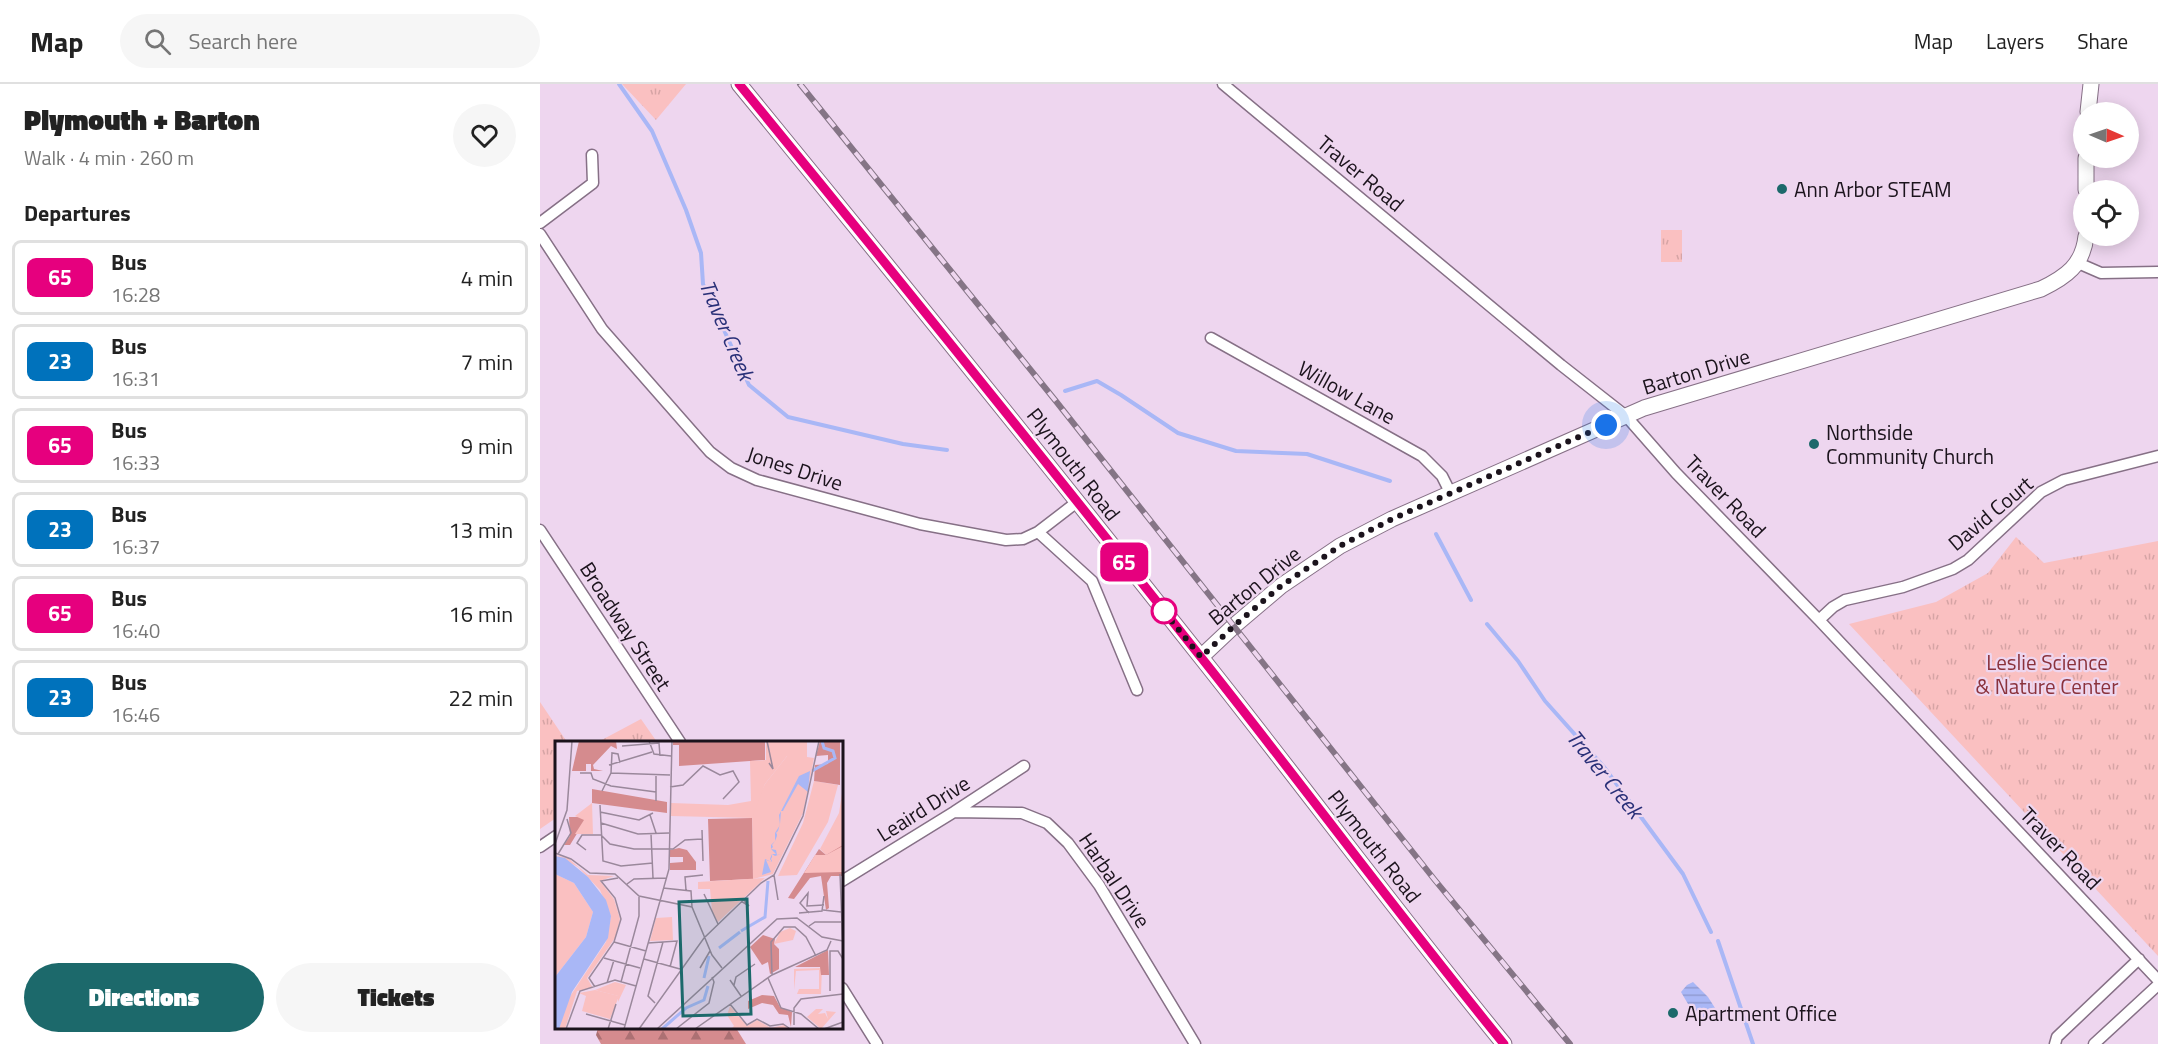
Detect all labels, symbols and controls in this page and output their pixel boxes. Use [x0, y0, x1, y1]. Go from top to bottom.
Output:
search box [120, 14, 540, 68]
text: Map [30, 20, 84, 63]
text: Search here [189, 24, 298, 58]
icon: search [141, 25, 174, 58]
text: Map [1914, 25, 1953, 57]
text: Layers [1986, 25, 2044, 57]
text: Share [2077, 25, 2128, 57]
text: Plymouth + Barton [24, 98, 260, 141]
north arrow [2073, 102, 2139, 168]
map controls [2073, 102, 2139, 246]
button: heart [453, 104, 516, 167]
street label: Traver Road [1311, 127, 1411, 219]
text: Walk · 4 min · 260 m [24, 142, 194, 173]
place label: Ann Arbor STEAM [1794, 173, 1952, 205]
button: locate [2073, 180, 2139, 246]
marker: Ann Arbor STEAM [1775, 182, 1789, 196]
text: Departures [24, 196, 131, 230]
text: Bus [111, 245, 147, 279]
text: 65 [48, 261, 72, 293]
text: 4 min [461, 261, 513, 295]
water label: Traver Creek [691, 275, 764, 387]
text: 16:28 [111, 279, 160, 310]
text: Bus [111, 329, 147, 363]
street label: Barton Drive [1638, 339, 1754, 403]
text: 23 [48, 345, 72, 377]
text: 7 min [461, 345, 513, 379]
street label: Willow Lane [1292, 352, 1402, 432]
text: 16:31 [111, 363, 160, 394]
street label: Plymouth Road [1020, 401, 1128, 527]
your location [1591, 410, 1621, 440]
text: Bus [111, 413, 147, 447]
place label: Northside Community Church [1826, 416, 1994, 472]
text: 65 [48, 429, 72, 461]
text: 9 min [461, 429, 513, 463]
street label: Jones Drive [743, 437, 847, 499]
marker: Northside Community Church [1807, 437, 1821, 451]
text: 16:33 [111, 447, 160, 478]
street label: Traver Road [1678, 447, 1774, 545]
street label: David Court [1940, 467, 2040, 558]
text: Bus [111, 497, 147, 531]
text: 23 [48, 513, 72, 545]
text: 13 min [448, 513, 513, 547]
text: 16:37 [111, 531, 160, 562]
street label: Barton Drive [1201, 538, 1307, 632]
line badge: 65 [1097, 542, 1151, 582]
text: 65 [1112, 546, 1136, 578]
street label: Broadway Street [572, 555, 680, 697]
text: Bus [111, 581, 147, 615]
text: 65 [48, 597, 72, 629]
text: 16 min [448, 597, 513, 631]
unlabelled marker [1151, 598, 1177, 624]
text: 16:40 [111, 615, 160, 646]
park label: Leslie Science & Nature Center [1976, 646, 2118, 702]
text: Bus [111, 665, 147, 699]
text: 23 [48, 681, 72, 713]
text: 22 min [448, 681, 513, 715]
text: 16:46 [111, 699, 160, 730]
water label: Traver Creek [1558, 722, 1653, 828]
inset map [555, 741, 843, 1029]
street label: Leaird Drive [870, 767, 976, 849]
street label: Plymouth Road [1321, 783, 1429, 909]
street label: Traver Road [2013, 799, 2109, 897]
street label: Harbal Drive [1071, 826, 1159, 934]
button: Directions [24, 963, 264, 1032]
button: Tickets [276, 963, 516, 1032]
place label: Apartment Office [1685, 997, 1837, 1029]
marker: Apartment Office [1666, 1006, 1680, 1020]

